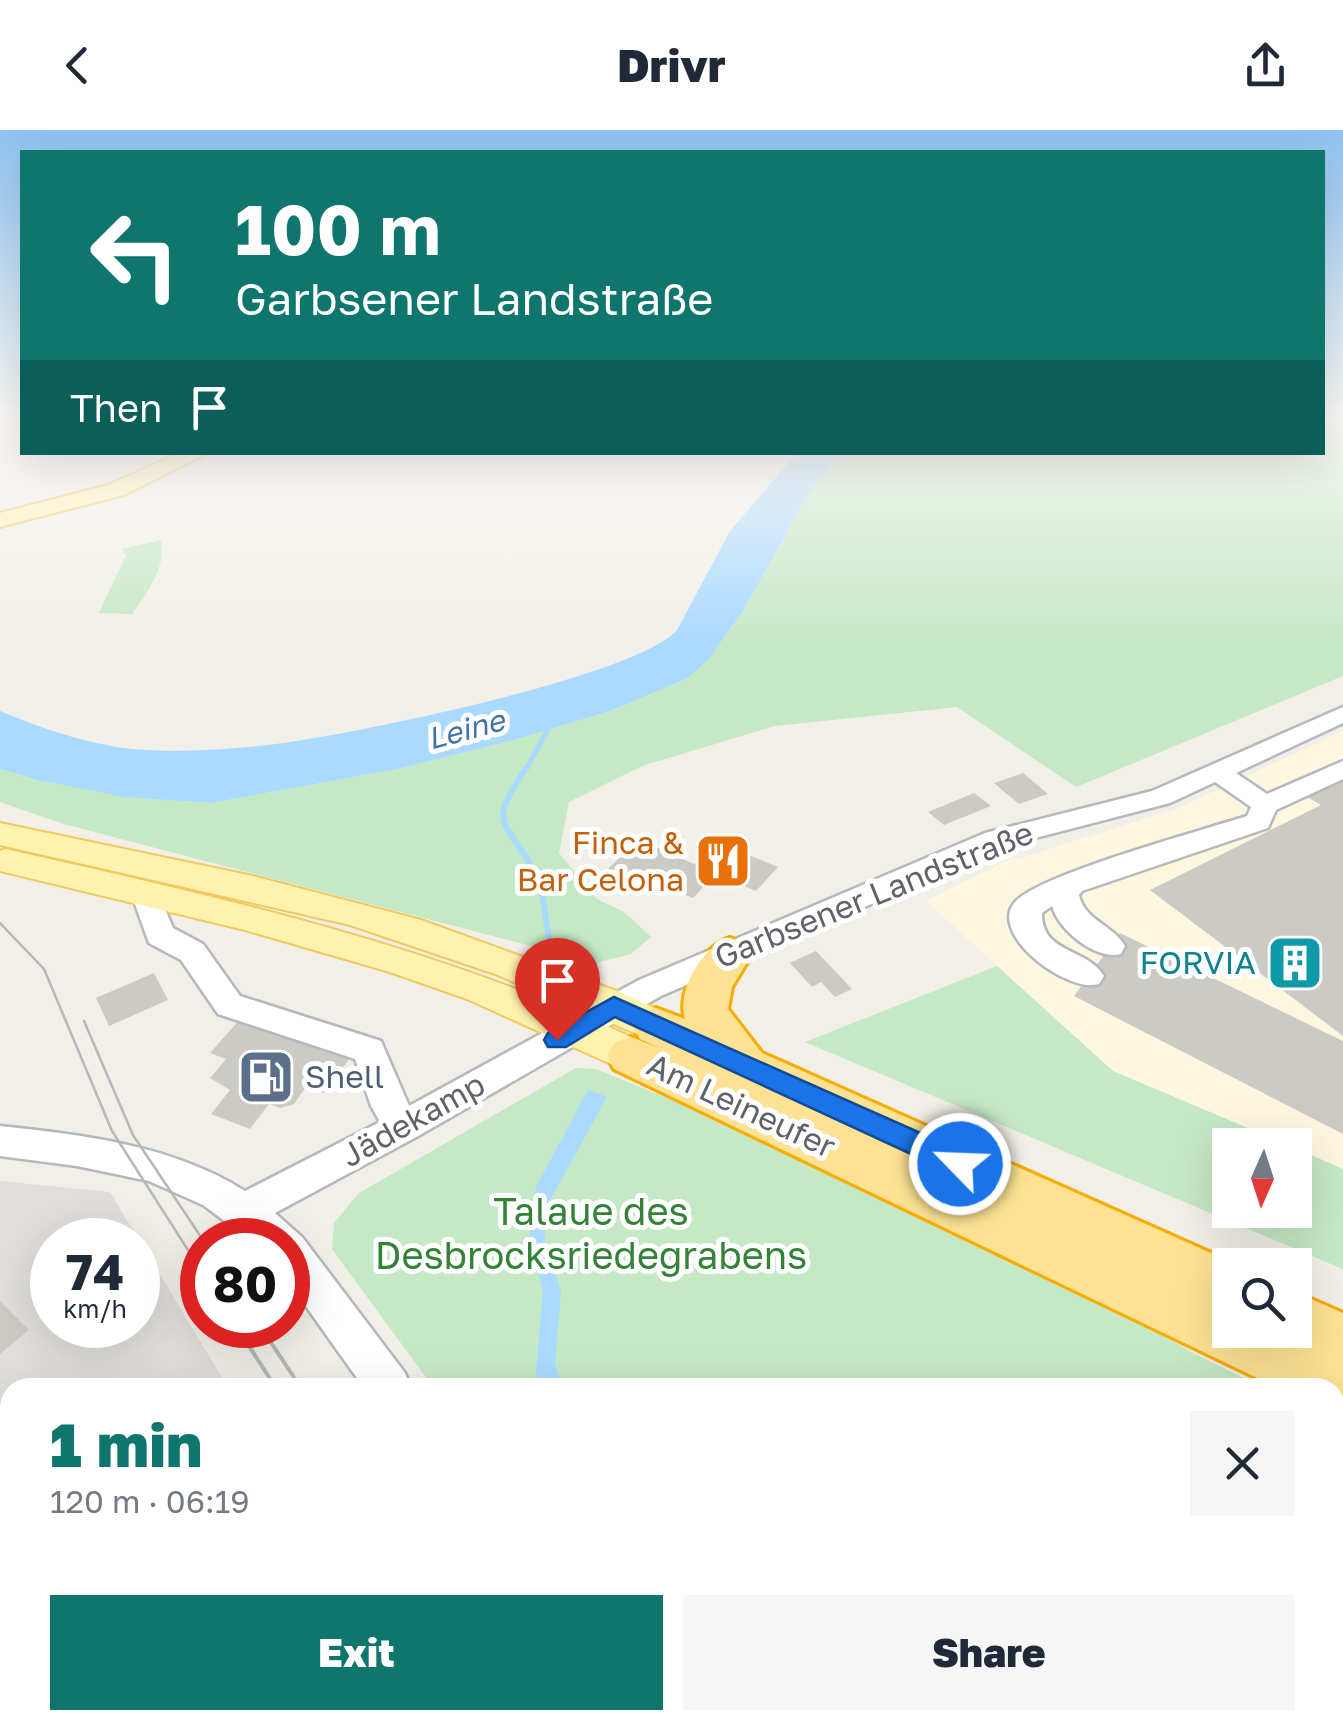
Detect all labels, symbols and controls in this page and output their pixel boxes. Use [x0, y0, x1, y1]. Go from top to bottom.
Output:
icon: back [50, 38, 105, 93]
text: Drivr [617, 38, 726, 92]
icon: share [1238, 38, 1293, 93]
text: 100 m [235, 186, 441, 270]
icon: left [70, 190, 200, 320]
text: Garbsener Landstraße [235, 271, 713, 325]
icon: arrive [182, 380, 237, 435]
text: Then [70, 385, 162, 430]
water label: Leine [423, 701, 511, 757]
street label: Garbsener Landstraße [709, 813, 1038, 975]
place label: Finca & Bar Celona [517, 823, 685, 898]
restaurant icon: Finca & Bar Celona [693, 831, 753, 891]
building icon: FORVIA [1265, 933, 1325, 993]
pin [515, 938, 600, 1041]
place label: FORVIA [1139, 943, 1256, 981]
icon: arrive [530, 953, 585, 1008]
street label: Am Leineufer [641, 1045, 841, 1165]
fuel station icon: Shell [236, 1047, 296, 1107]
place label: Shell [305, 1057, 384, 1095]
street label: Jädekamp [334, 1064, 491, 1174]
position arrow [908, 1112, 1012, 1216]
north arrow [1212, 1128, 1312, 1228]
map controls [1212, 1128, 1312, 1348]
park label: Talaue des Desbrocksriedegrabens [375, 1188, 807, 1277]
speed limit sign: 80 [180, 1218, 310, 1348]
text: 74 [66, 1241, 124, 1301]
button: search [1212, 1248, 1312, 1348]
text: km/h [63, 1293, 127, 1324]
text: 1 min [50, 1408, 202, 1480]
button: close [1190, 1411, 1295, 1516]
text: 120 m · 06:19 [50, 1482, 250, 1520]
button: Exit [50, 1595, 663, 1710]
button: Share [683, 1595, 1295, 1710]

